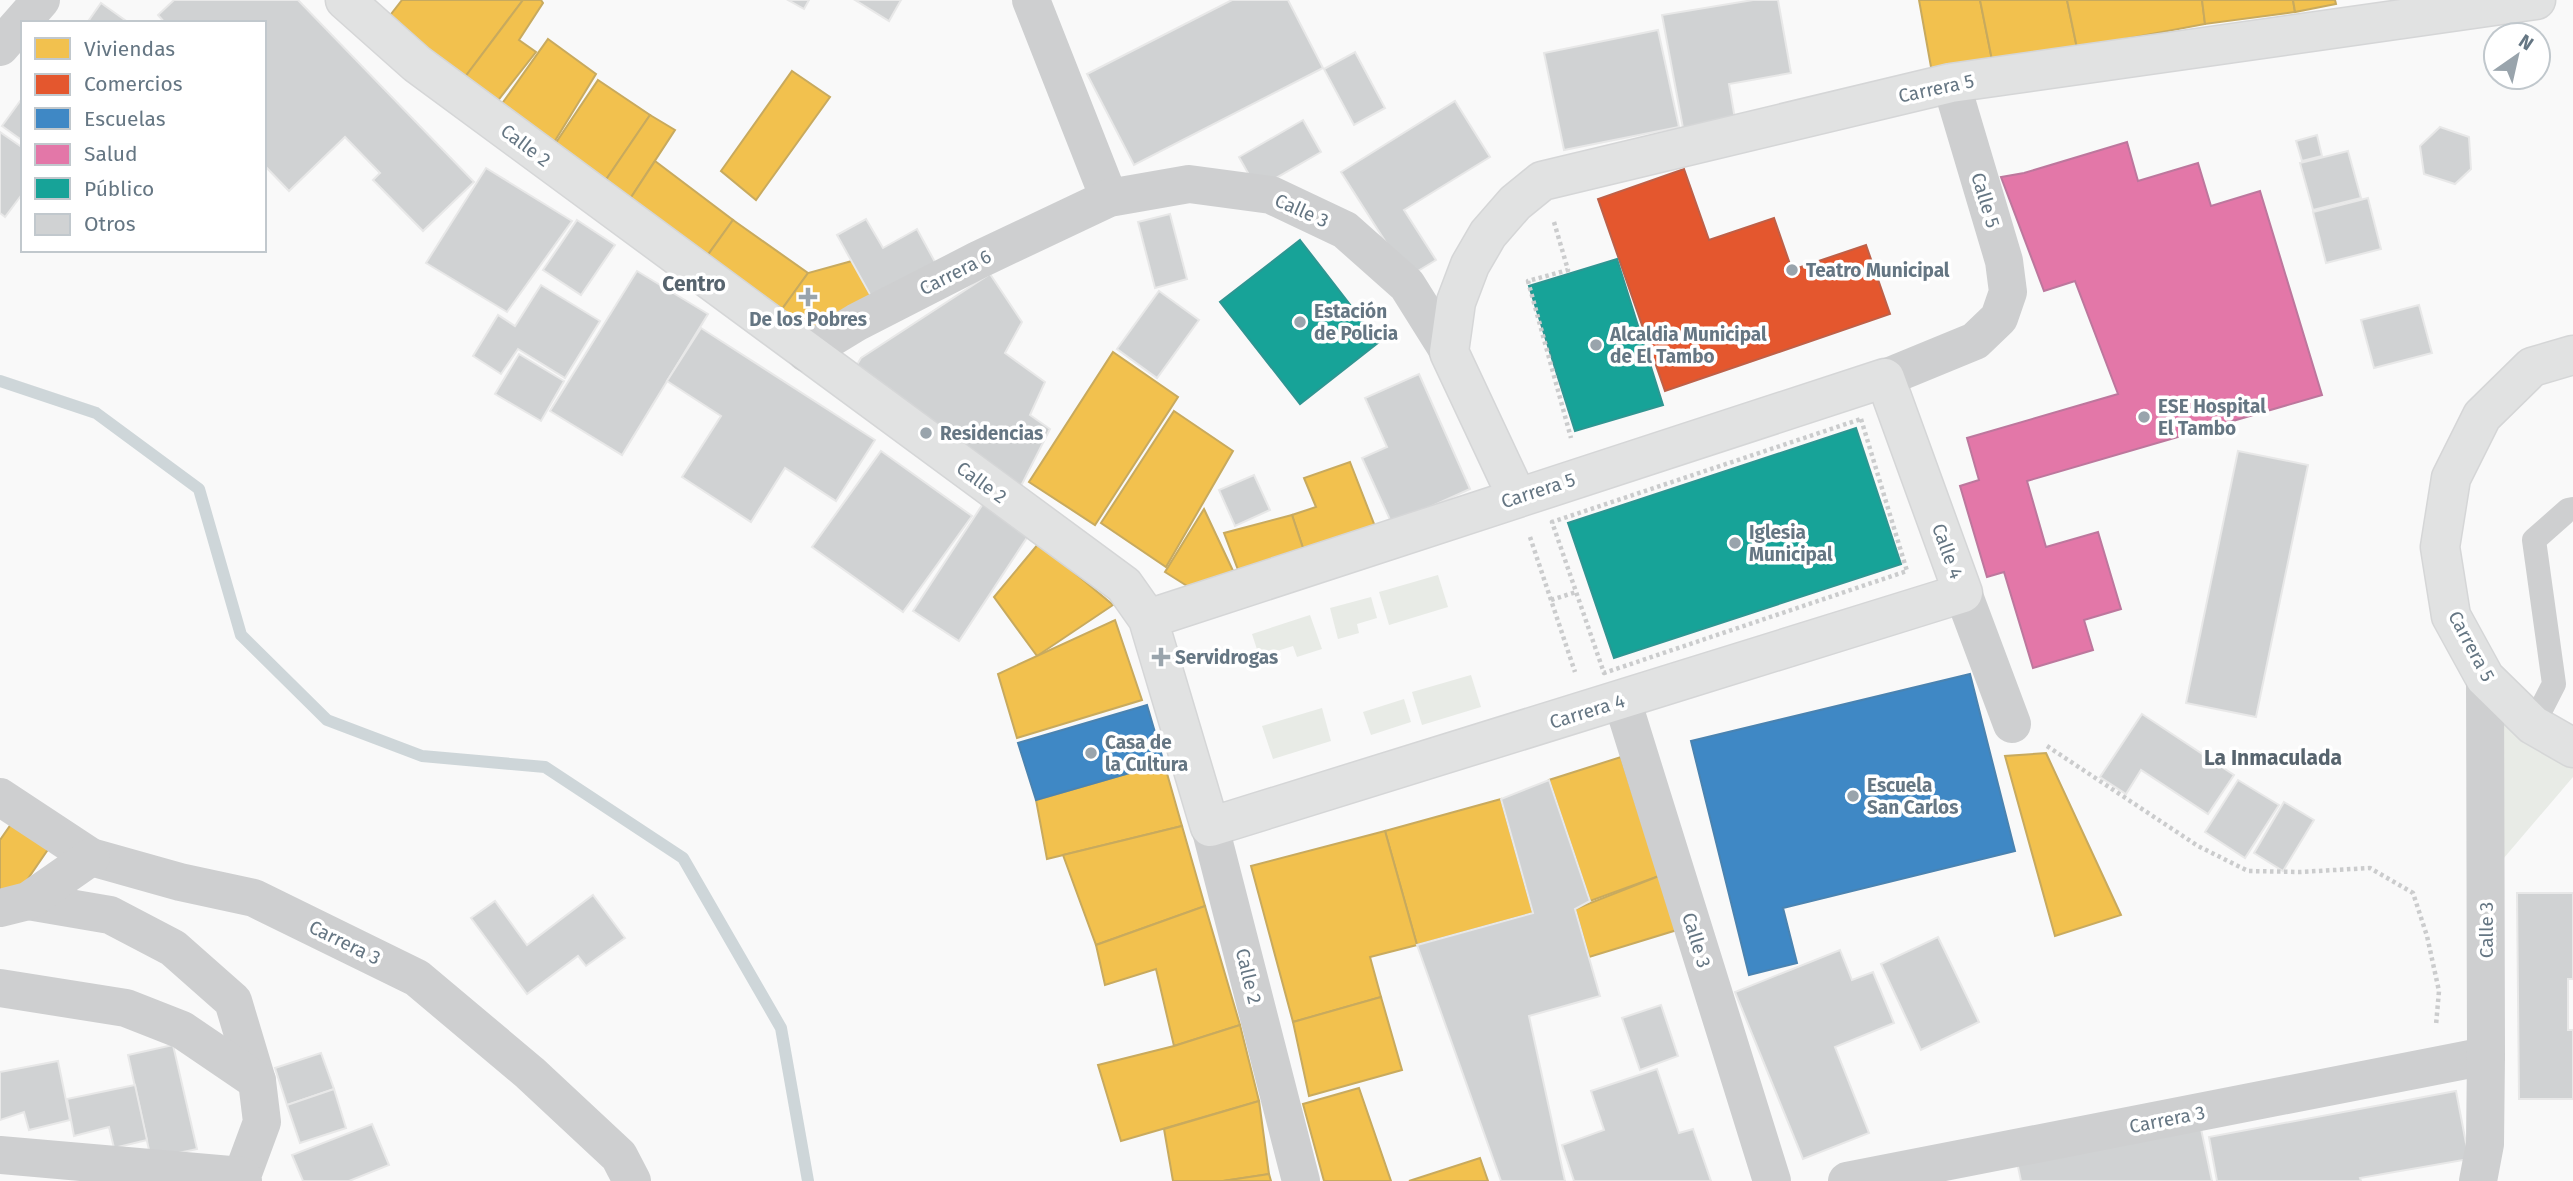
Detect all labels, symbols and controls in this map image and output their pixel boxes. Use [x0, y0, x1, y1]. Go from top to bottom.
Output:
legend [21, 21, 266, 252]
north arrow [2482, 21, 2552, 91]
text: N [2515, 29, 2538, 55]
text: Viviendas [84, 36, 175, 62]
street label: Carrera 5 [1896, 69, 1976, 108]
text: Comercios [84, 71, 183, 97]
text: Escuelas [84, 106, 166, 132]
street label: Calle 2 [496, 119, 555, 172]
text: Salud [84, 141, 138, 167]
street label: Calle 5 [1966, 170, 2005, 231]
text: Público [84, 176, 154, 202]
street label: Calle 3 [1271, 188, 1332, 232]
text: Otros [84, 211, 136, 237]
street label: Carrera 6 [916, 245, 995, 300]
place label: Teatro Municipal [1806, 259, 1950, 282]
marker: Teatro Municipal [1784, 262, 1800, 278]
district label: Centro [662, 271, 726, 297]
marker: De los Pobres [800, 289, 816, 305]
place label: Estación de Policia [1314, 300, 1398, 345]
place label: De los Pobres [749, 308, 867, 331]
marker: Estación de Policia [1292, 314, 1308, 330]
place label: Alcaldia Municipal de El Tambo [1609, 323, 1767, 368]
marker: Alcaldia Municipal de El Tambo [1588, 337, 1604, 353]
place label: ESE Hospital El Tambo [2158, 395, 2266, 440]
marker: ESE Hospital El Tambo [2136, 409, 2152, 425]
place label: Residencias [940, 422, 1043, 445]
marker: Residencias [918, 425, 934, 441]
street label: Calle 2 [952, 457, 1011, 508]
street label: Carrera 5 [1498, 468, 1578, 513]
street label: Calle 4 [1927, 520, 1968, 582]
place label: Iglesia Municipal [1749, 521, 1833, 566]
marker: Iglesia Municipal [1727, 535, 1743, 551]
street label: Carrera 5 [2443, 607, 2500, 686]
place label: Servidrogas [1175, 646, 1278, 669]
marker: Servidrogas [1153, 649, 1169, 665]
street label: Carrera 4 [1547, 689, 1628, 734]
place label: Casa de la Cultura [1105, 731, 1188, 776]
marker: Casa de la Cultura [1083, 745, 1099, 761]
district label: La Inmaculada [2204, 745, 2342, 771]
place label: Escuela San Carlos [1867, 774, 1958, 819]
marker: Escuela San Carlos [1845, 788, 1861, 804]
street label: Calle 3 [2475, 902, 2498, 958]
street label: Calle 3 [1677, 910, 1716, 971]
street label: Carrera 3 [305, 915, 384, 970]
street label: Calle 2 [1231, 946, 1266, 1006]
street label: Carrera 3 [2127, 1101, 2207, 1138]

